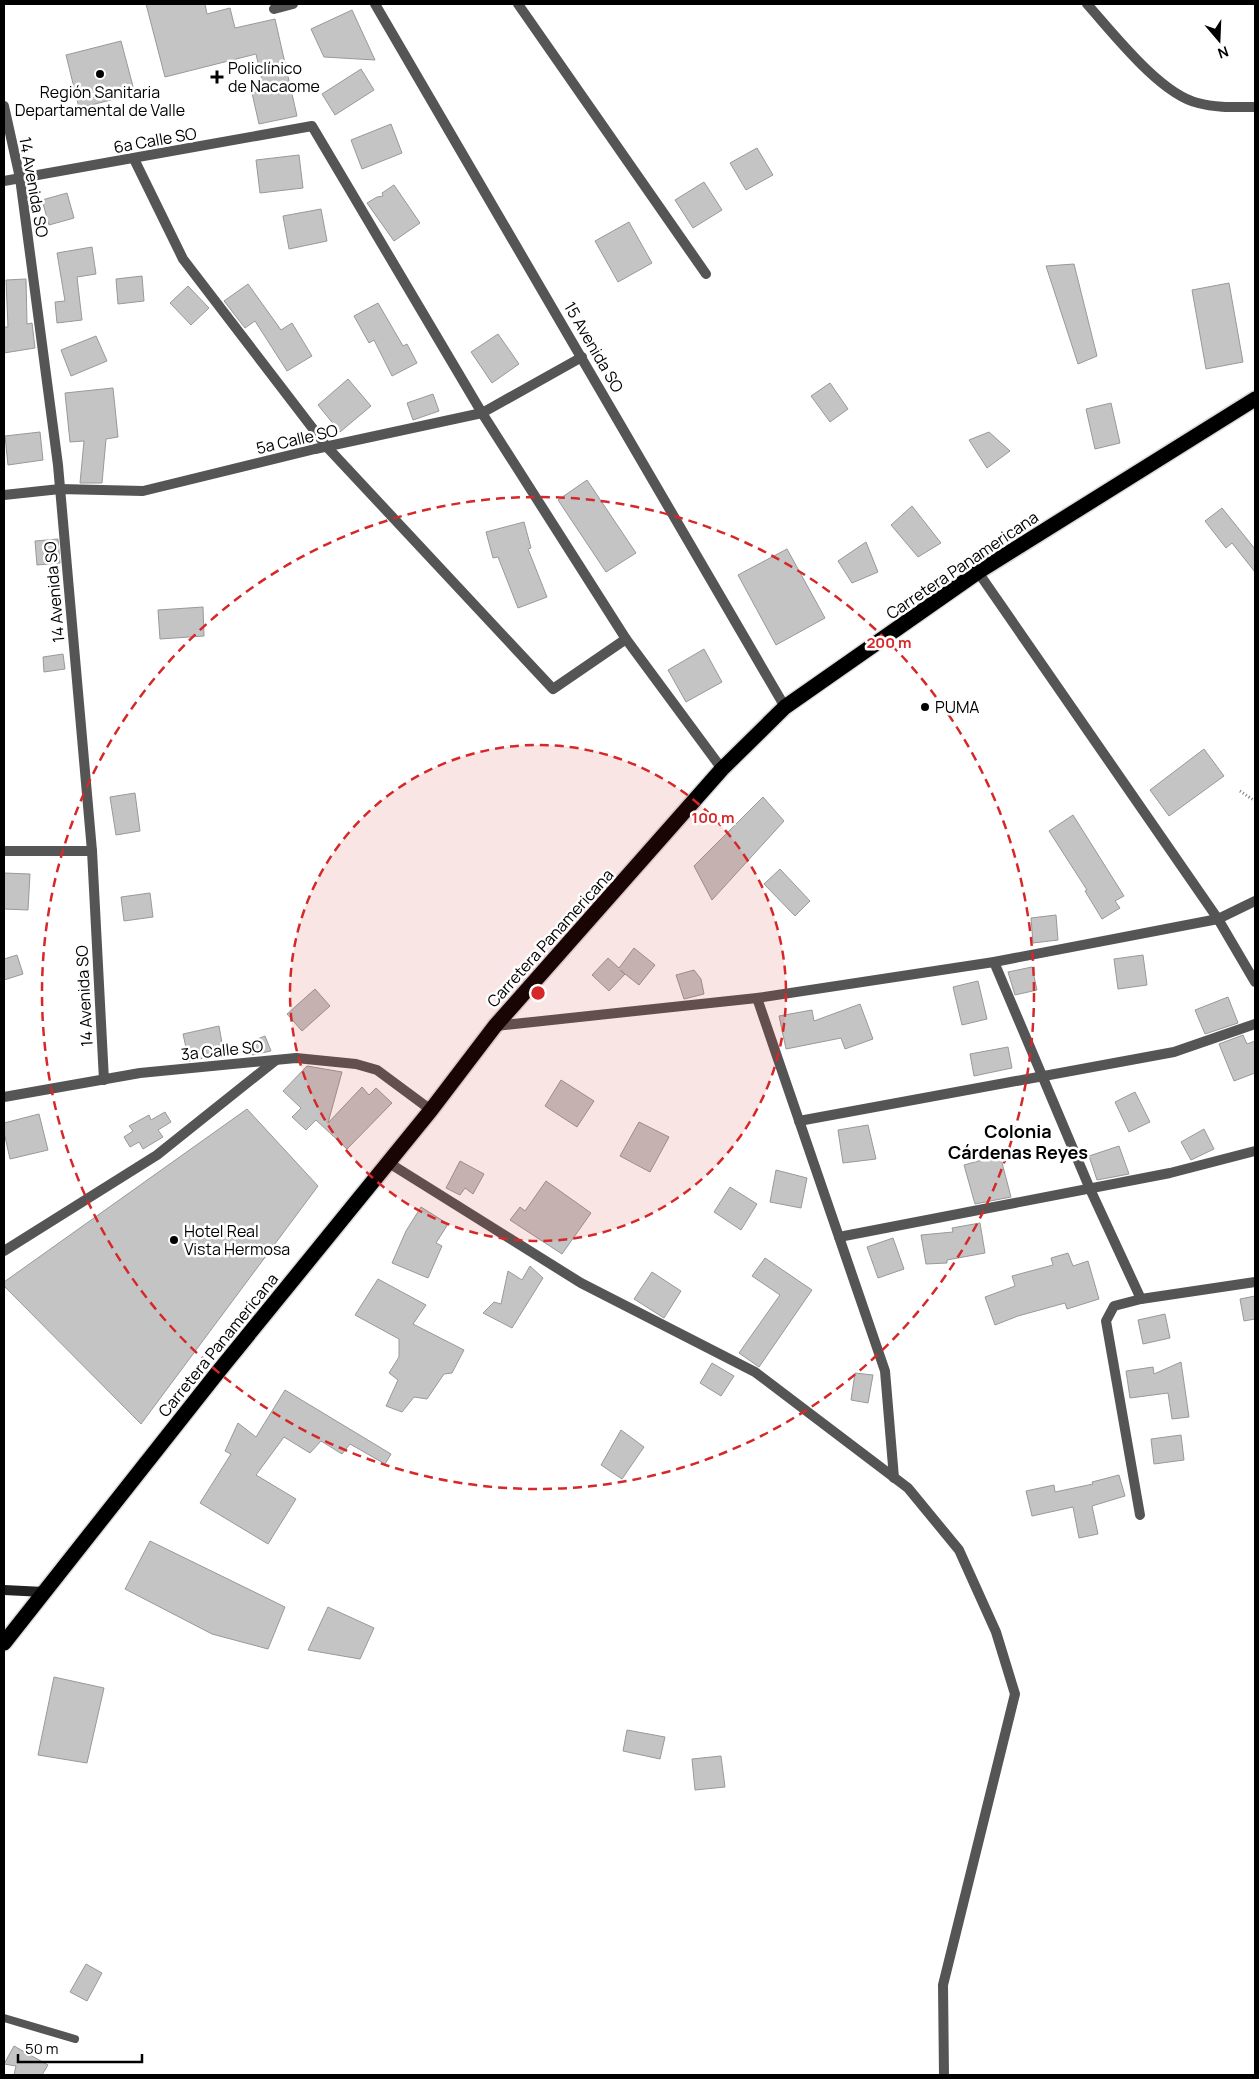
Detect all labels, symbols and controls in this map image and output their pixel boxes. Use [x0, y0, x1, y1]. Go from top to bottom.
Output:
north arrow [1194, 15, 1244, 65]
text: N [1216, 42, 1231, 63]
place label: Policlínico de Nacaome [228, 57, 320, 97]
marker: Región Sanitaria Departamental de Valle [94, 68, 106, 80]
marker: Policlínico de Nacaome [210, 70, 224, 84]
place label: Región Sanitaria Departamental de Valle [15, 81, 185, 121]
street label: 6a Calle SO [112, 122, 199, 158]
street label: 14 Avenida SO [14, 135, 54, 239]
street label: 15 Avenida SO [559, 298, 629, 397]
street label: 5a Calle SO [254, 419, 340, 459]
street label: Carretera Panamericana [882, 506, 1042, 624]
street label: 14 Avenida SO [39, 540, 69, 644]
text: 200 m [866, 632, 912, 653]
place label: PUMA [935, 696, 979, 718]
marker: PUMA [919, 701, 931, 713]
text: 100 m [692, 807, 734, 828]
street label: Carretera Panamericana [482, 864, 618, 1012]
street label: 14 Avenida SO [70, 944, 98, 1047]
centre of rings [529, 984, 547, 1002]
street label: 3a Calle SO [180, 1035, 265, 1065]
district label: Colonia Cárdenas Reyes [948, 1119, 1088, 1164]
place label: Hotel Real Vista Hermosa [184, 1220, 290, 1260]
marker: Hotel Real Vista Hermosa [168, 1234, 180, 1246]
street label: Carretera Panamericana [153, 1268, 283, 1422]
scale bar [18, 2032, 141, 2064]
text: 50 m [25, 2038, 59, 2059]

